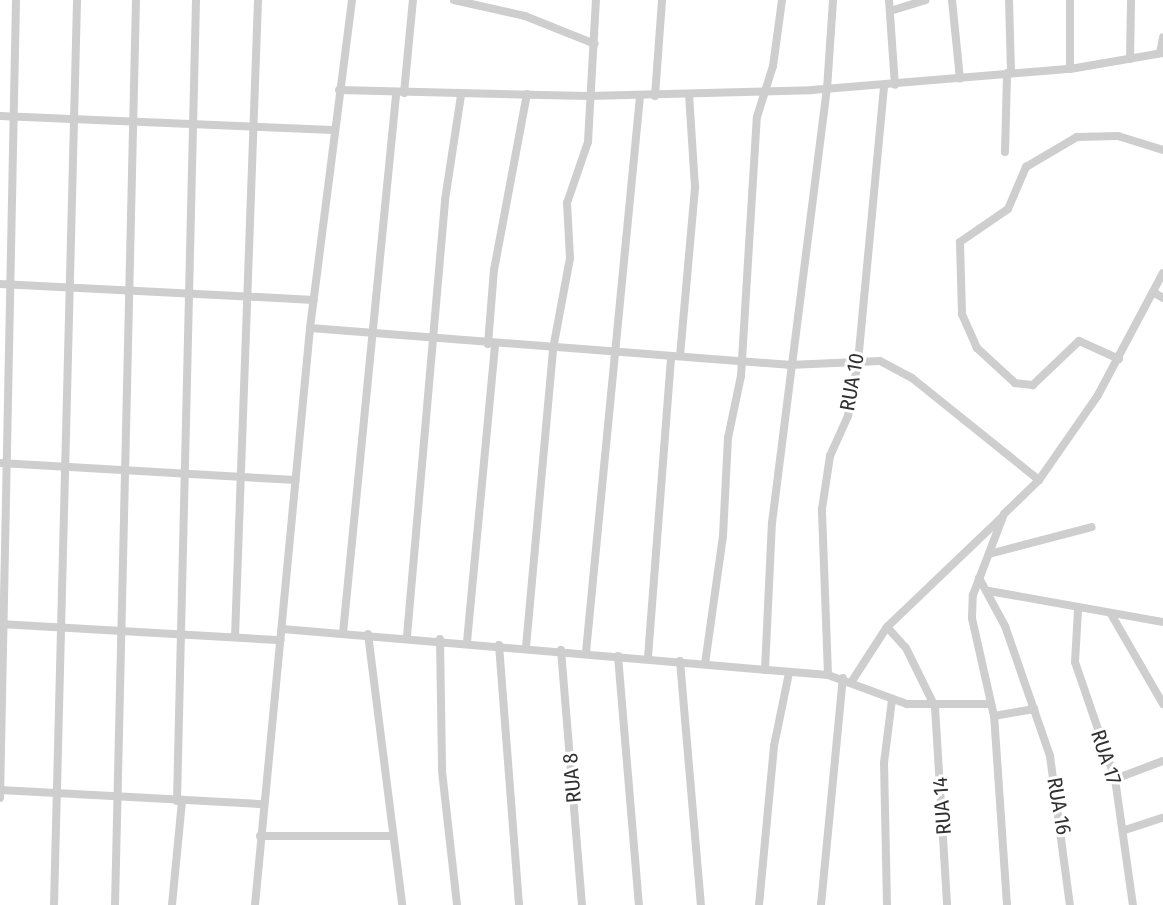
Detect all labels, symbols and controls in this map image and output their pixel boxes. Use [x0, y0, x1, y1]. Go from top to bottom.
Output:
street label: RUA 10 [835, 351, 869, 413]
street label: RUA 17 [1085, 726, 1127, 788]
street label: RUA 8 [557, 752, 587, 804]
street label: RUA 16 [1042, 775, 1076, 837]
street label: RUA 14 [927, 776, 957, 836]

